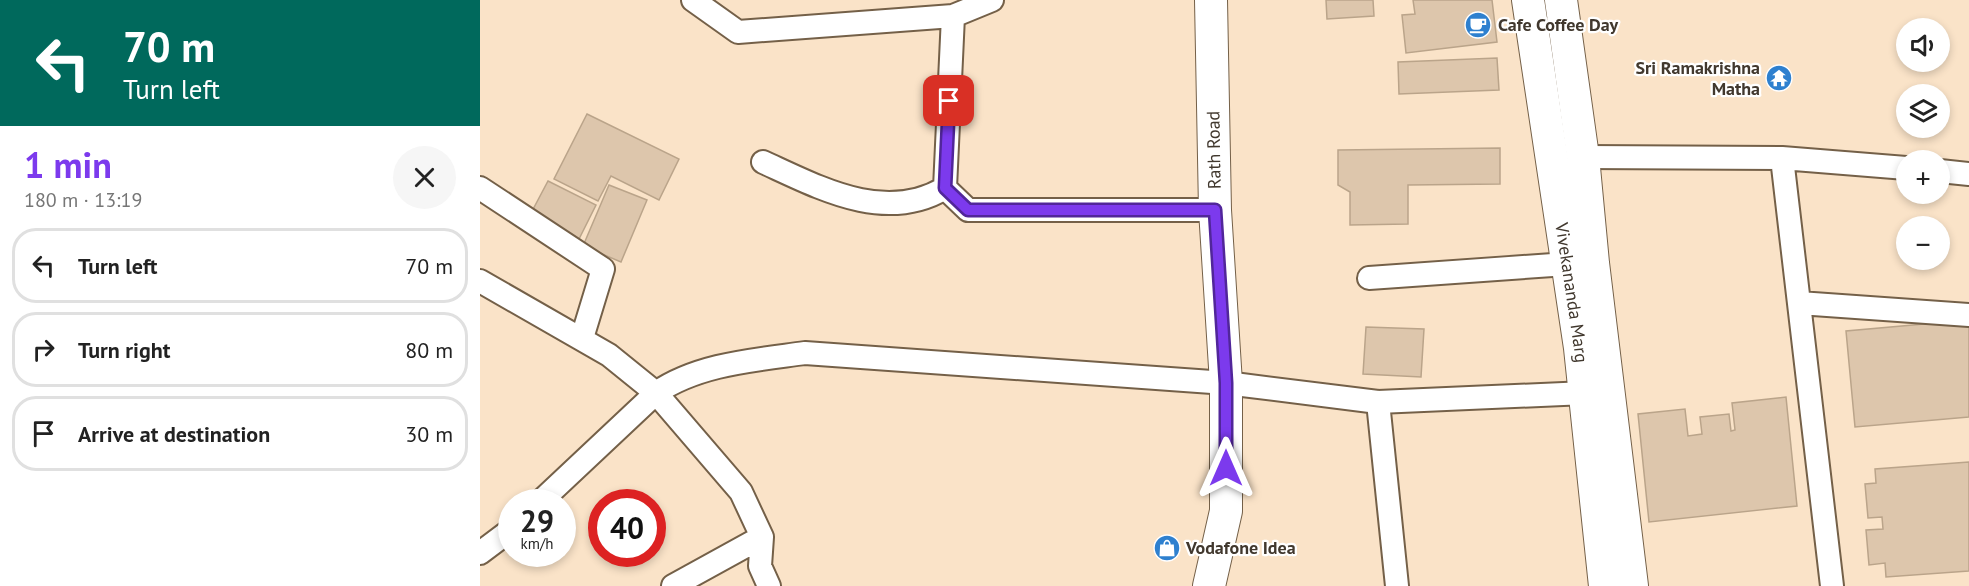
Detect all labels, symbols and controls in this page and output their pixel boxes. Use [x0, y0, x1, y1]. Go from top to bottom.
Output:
cafe icon: Cafe Coffee Day [1463, 10, 1493, 40]
place label: Cafe Coffee Day [1498, 13, 1619, 36]
map controls [1896, 18, 1950, 270]
button: sound [1896, 18, 1950, 72]
text: 70 m [123, 19, 215, 74]
icon: left [24, 24, 102, 102]
place label: Sri Ramakrishna Matha [1635, 56, 1760, 100]
temple icon: Sri Ramakrishna Matha [1764, 63, 1794, 93]
text: Turn left [123, 72, 220, 106]
pin [923, 75, 974, 126]
icon: arrive [932, 84, 965, 117]
button: layers [1896, 84, 1950, 138]
street label: Rath Road [1201, 111, 1226, 189]
text: 1 min [24, 141, 112, 188]
button: close [393, 146, 456, 209]
button: + [1896, 150, 1950, 204]
text: 180 m · 13:19 [24, 187, 142, 213]
button: − [1896, 216, 1950, 270]
street label: Vivekananda Marg [1550, 220, 1593, 364]
icon: left [27, 249, 60, 282]
text: Turn left [78, 252, 158, 280]
text: 70 m [405, 252, 453, 280]
icon: right [27, 333, 60, 366]
text: Turn right [78, 336, 170, 364]
text: 80 m [405, 336, 453, 364]
icon: arrive [27, 417, 60, 450]
text: Arrive at destination [78, 420, 270, 448]
text: 30 m [405, 420, 453, 448]
position arrow [1194, 436, 1258, 500]
speed limit sign: 40 [588, 489, 666, 567]
text: 29 [520, 501, 554, 540]
shop icon: Vodafone Idea [1152, 533, 1182, 563]
text: km/h [521, 534, 553, 553]
place label: Vodafone Idea [1185, 536, 1296, 559]

